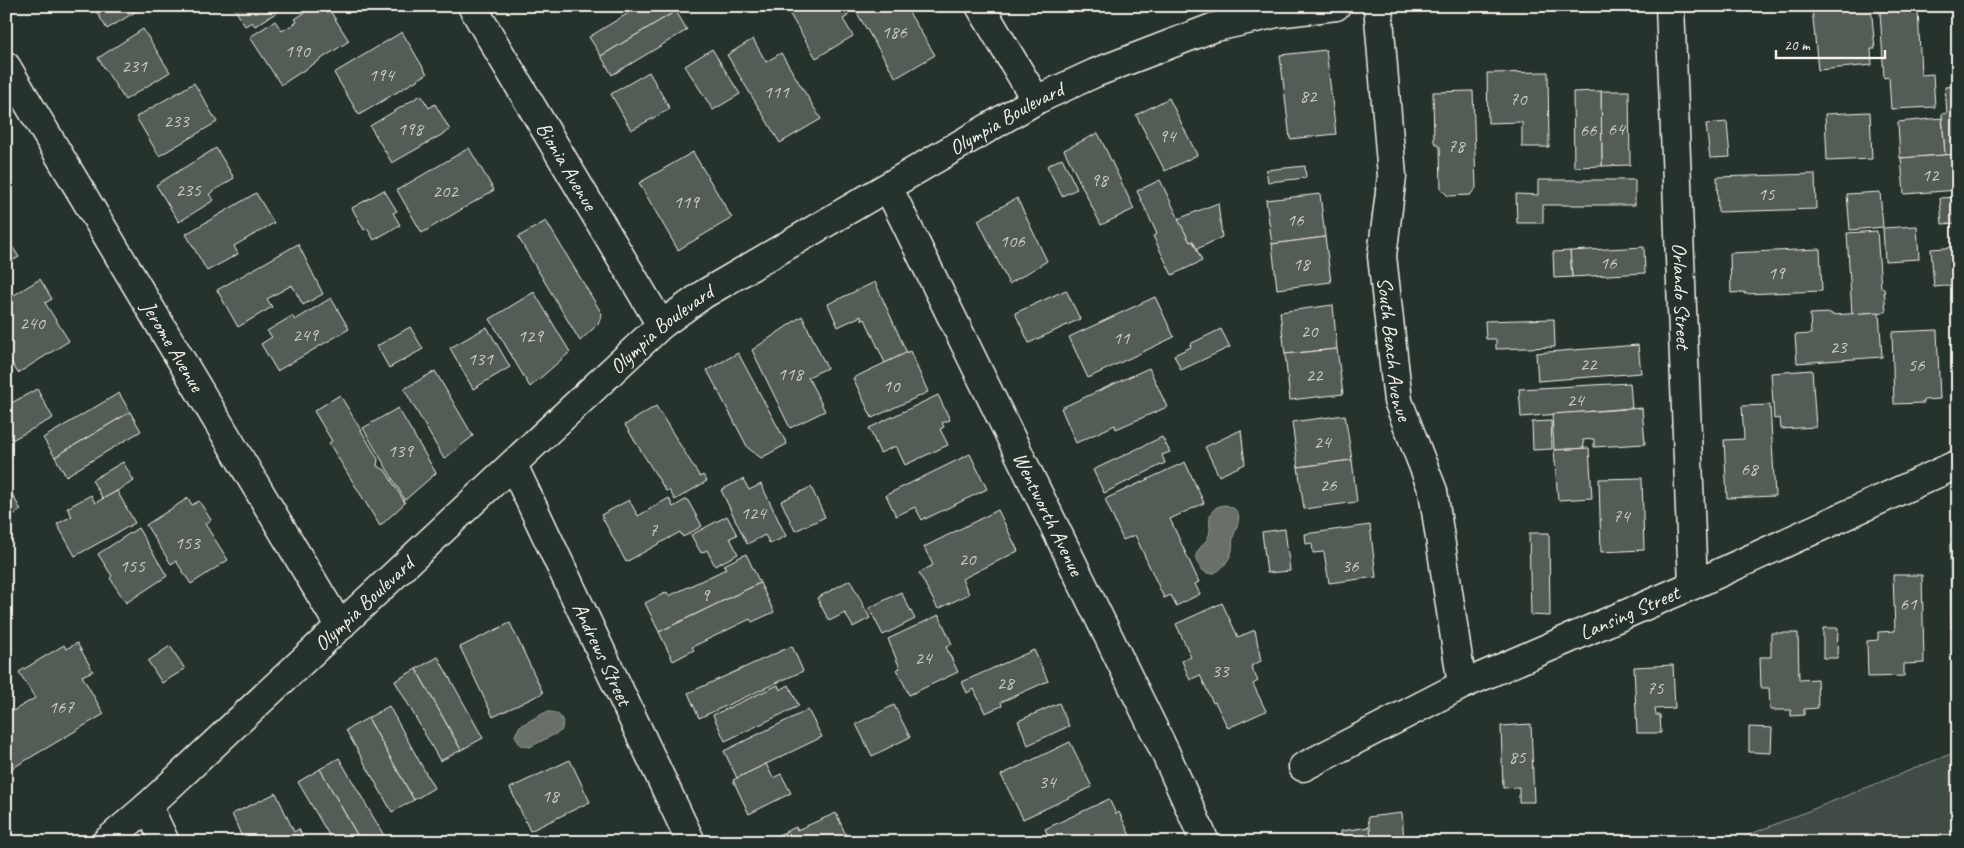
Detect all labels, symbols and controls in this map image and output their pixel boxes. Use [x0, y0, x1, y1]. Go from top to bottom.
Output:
house number: 186 [881, 20, 908, 44]
scale bar [1776, 28, 1885, 60]
text: 20 m [1784, 36, 1811, 55]
house number: 190 [284, 39, 311, 63]
house number: 231 [121, 54, 148, 78]
house number: 194 [368, 63, 396, 87]
street label: Olympia Boulevard [944, 75, 1071, 161]
house number: 111 [763, 80, 790, 104]
house number: 82 [1299, 84, 1318, 108]
house number: 70 [1509, 87, 1528, 111]
house number: 233 [163, 109, 190, 133]
house number: 198 [397, 117, 425, 141]
street label: Bionia Avenue [531, 117, 604, 217]
house number: 64 [1607, 117, 1627, 141]
house number: 66 [1579, 118, 1598, 142]
house number: 94 [1158, 124, 1178, 148]
house number: 78 [1447, 134, 1467, 158]
house number: 12 [1921, 163, 1940, 187]
house number: 98 [1090, 168, 1110, 192]
house number: 235 [175, 178, 202, 202]
house number: 202 [432, 179, 459, 203]
house number: 15 [1757, 182, 1776, 206]
house number: 119 [673, 190, 700, 214]
house number: 16 [1286, 208, 1305, 232]
house number: 106 [999, 229, 1026, 253]
street label: Orlando Street [1666, 242, 1697, 351]
house number: 16 [1599, 251, 1618, 275]
house number: 18 [1292, 252, 1312, 276]
house number: 19 [1767, 261, 1786, 285]
street label: South Beach Avenue [1371, 276, 1418, 427]
street label: Olympia Boulevard [604, 277, 721, 380]
street label: Jerome Avenue [135, 295, 210, 397]
house number: 240 [19, 311, 46, 335]
house number: 20 [1300, 319, 1319, 343]
house number: 249 [292, 323, 319, 347]
house number: 129 [517, 324, 544, 348]
house number: 11 [1112, 326, 1131, 350]
house number: 23 [1829, 335, 1848, 359]
house number: 131 [467, 347, 494, 371]
house number: 22 [1579, 352, 1598, 376]
house number: 56 [1907, 353, 1926, 377]
house number: 118 [777, 362, 805, 386]
house number: 22 [1305, 363, 1324, 387]
house number: 10 [882, 374, 901, 398]
house number: 24 [1566, 388, 1586, 412]
house number: 24 [1313, 430, 1333, 454]
house number: 139 [387, 439, 414, 463]
street label: Wentworth Avenue [1007, 448, 1090, 581]
house number: 68 [1740, 457, 1760, 481]
house number: 26 [1319, 473, 1338, 497]
house number: 124 [740, 501, 768, 525]
house number: 74 [1612, 504, 1632, 528]
house number: 7 [649, 518, 659, 542]
house number: 153 [174, 531, 201, 555]
house number: 20 [958, 547, 977, 571]
street label: Olympia Boulevard [309, 548, 422, 657]
house number: 155 [119, 554, 146, 578]
house number: 36 [1341, 554, 1360, 578]
street label: Lansing Street [1575, 579, 1685, 646]
house number: 9 [701, 583, 711, 607]
house number: 61 [1899, 592, 1918, 616]
street label: Andrews Street [567, 598, 639, 712]
house number: 24 [914, 646, 934, 670]
house number: 33 [1211, 659, 1230, 683]
house number: 28 [996, 671, 1016, 695]
house number: 75 [1646, 676, 1665, 700]
house number: 167 [48, 695, 75, 719]
house number: 85 [1508, 745, 1527, 769]
house number: 34 [1038, 770, 1058, 794]
house number: 18 [541, 784, 561, 808]

